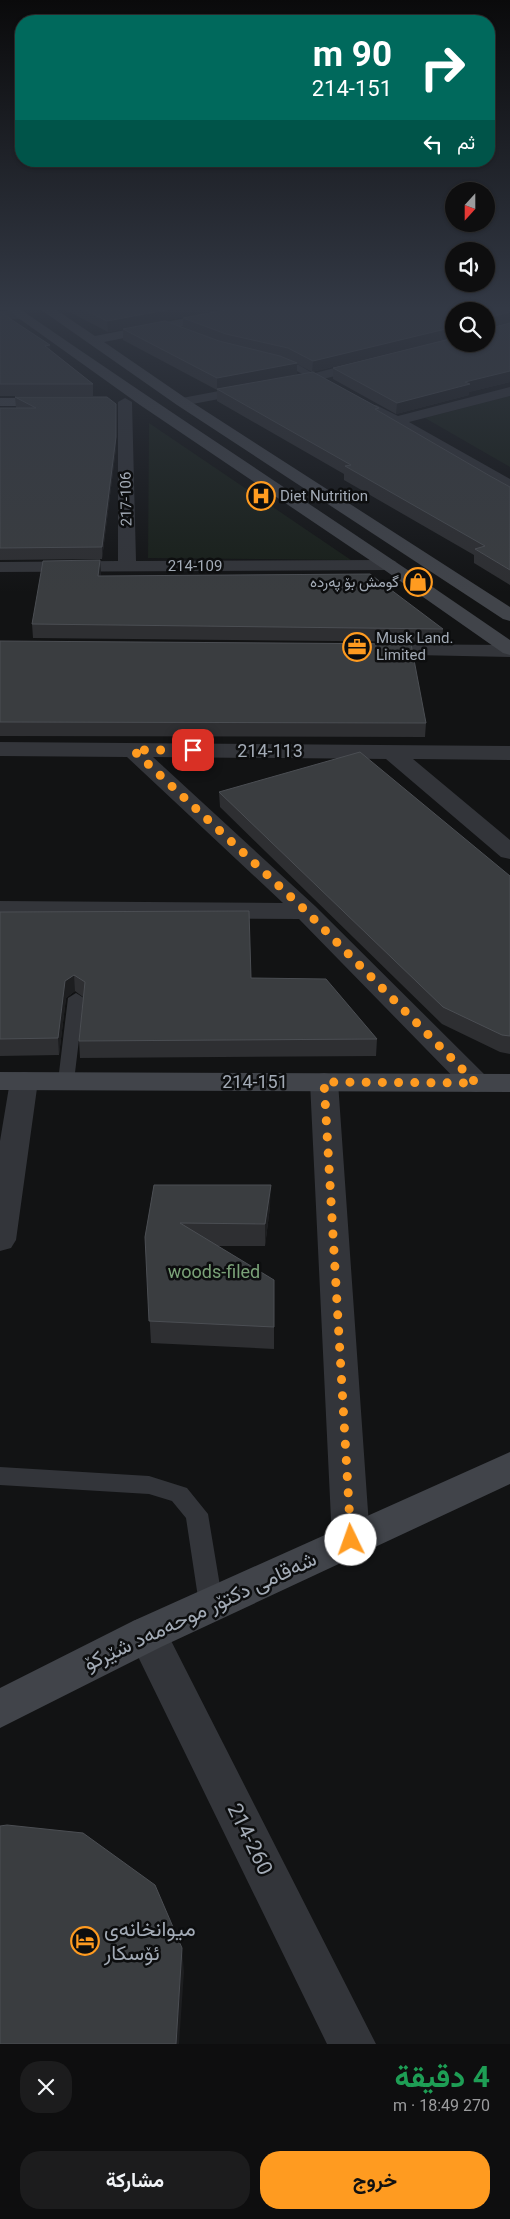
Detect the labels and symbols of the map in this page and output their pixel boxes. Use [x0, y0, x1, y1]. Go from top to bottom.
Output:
north arrow [445, 182, 495, 232]
street label: 217-106 [117, 471, 135, 527]
hospital icon: Diet Nutrition [246, 481, 276, 511]
place label: Diet Nutrition [280, 487, 368, 505]
street label: 214-109 [168, 557, 222, 575]
shop icon: گومش بۆ پەردە [403, 567, 433, 597]
place label: گومش بۆ پەردە [310, 573, 399, 592]
place label: Musk Land. Limited [376, 629, 453, 664]
office icon: Musk Land. Limited [342, 632, 372, 662]
pin [172, 729, 214, 771]
street label: 214-113 [237, 740, 303, 761]
street label: 214-151 [222, 1071, 288, 1092]
park label: woods-filed [168, 1261, 260, 1282]
position arrow [324, 1513, 376, 1565]
street label: شەقامی دکتۆر موحەمەد شێرکۆ [80, 1546, 321, 1676]
street label: 214-260 [222, 1799, 278, 1879]
place label: میوانخانەی ئۆسکار [103, 1917, 196, 1966]
hotel icon: میوانخانەی ئۆسکار [70, 1926, 100, 1956]

